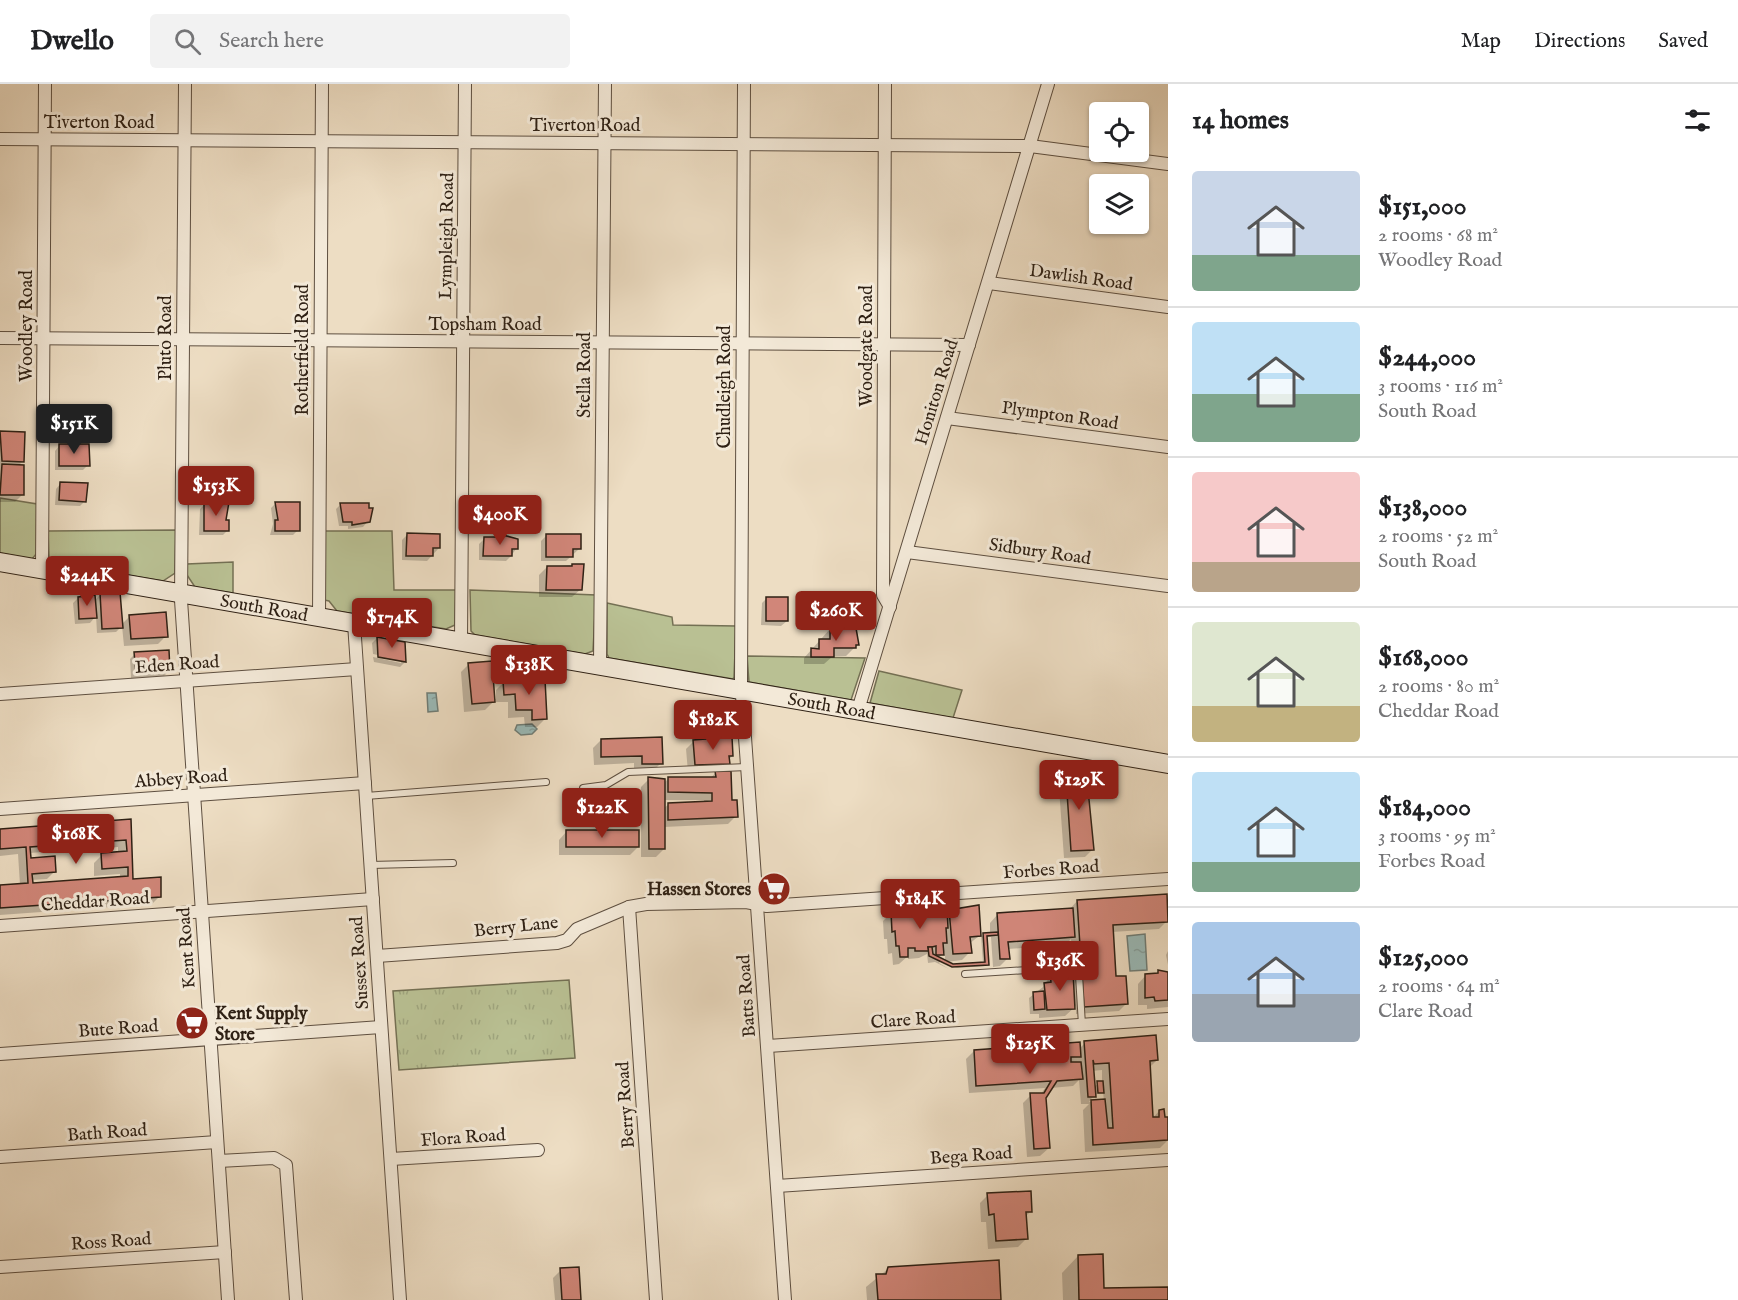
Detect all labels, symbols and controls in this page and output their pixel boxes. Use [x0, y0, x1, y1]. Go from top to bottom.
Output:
search box [150, 14, 570, 68]
text: Dwello [30, 24, 114, 59]
icon: search [171, 25, 204, 58]
text: Search here [219, 27, 324, 55]
text: Map [1461, 28, 1501, 55]
text: Directions [1534, 28, 1625, 55]
text: Saved [1658, 28, 1708, 55]
map controls [1089, 102, 1149, 234]
button: locate [1089, 102, 1149, 162]
text: 14 homes [1192, 104, 1289, 137]
icon: filters [1681, 104, 1714, 137]
street label: Tiverton Road [44, 112, 155, 135]
street label: Tiverton Road [530, 115, 641, 138]
street label: Lympleigh Road [435, 172, 460, 300]
button: layers [1089, 174, 1149, 234]
text: $151,000 [1378, 190, 1466, 223]
icon: home [1240, 195, 1312, 267]
text: 2 rooms · 68 m² [1378, 223, 1498, 248]
text: Woodley Road [1378, 248, 1502, 273]
street label: Dawlish Road [1028, 260, 1134, 297]
street label: Woodley Road [16, 270, 39, 382]
street label: Rotherfield Road [292, 284, 315, 416]
street label: Woodgate Road [856, 285, 879, 407]
street label: Pluto Road [155, 295, 178, 381]
street label: Topsham Road [428, 314, 542, 337]
street label: Chudleigh Road [714, 325, 737, 449]
street label: Stella Road [574, 332, 597, 418]
street label: Honiton Road [910, 337, 965, 448]
text: $244,000 [1378, 341, 1476, 374]
icon: home [1240, 346, 1312, 418]
text: 3 rooms · 116 m² [1378, 374, 1503, 399]
street label: Plympton Road [1000, 397, 1120, 436]
text: South Road [1378, 399, 1476, 424]
pin: $151K [32, 404, 116, 455]
text: $151K [50, 411, 98, 436]
pin: $153K [174, 466, 258, 517]
text: $153K [192, 473, 240, 498]
text: $138,000 [1378, 491, 1467, 524]
pin: $400K [458, 495, 542, 546]
icon: home [1240, 496, 1312, 568]
text: $400K [473, 502, 528, 527]
text: 2 rooms · 52 m² [1378, 524, 1498, 549]
street label: Sidbury Road [987, 534, 1093, 571]
text: South Road [1378, 549, 1476, 574]
pin: $244K [45, 556, 129, 607]
text: $244K [60, 563, 114, 588]
street label: South Road [218, 590, 310, 628]
pin: $260K [794, 591, 878, 642]
pin: $174K [350, 598, 434, 649]
text: $260K [809, 598, 863, 623]
text: $174K [366, 605, 418, 630]
text: $168,000 [1378, 641, 1468, 674]
pin: $138K [487, 645, 571, 696]
icon: home [1240, 646, 1312, 718]
street label: Eden Road [134, 651, 220, 680]
text: $138K [505, 652, 553, 677]
text: 2 rooms · 80 m² [1378, 674, 1499, 699]
street label: South Road [786, 688, 877, 726]
text: Cheddar Road [1378, 699, 1499, 724]
pin: $182K [671, 700, 755, 751]
text: $182K [688, 707, 738, 732]
pin: $129K [1037, 760, 1121, 811]
street label: Abbey Road [133, 765, 229, 794]
text: $129K [1053, 767, 1105, 792]
pin: $122K [560, 788, 644, 839]
text: $184,000 [1378, 791, 1471, 824]
text: $122K [576, 795, 628, 820]
icon: home [1240, 796, 1312, 868]
pin: $168K [34, 814, 118, 865]
text: $168K [51, 821, 101, 846]
text: 3 rooms · 95 m² [1378, 824, 1496, 849]
text: Forbes Road [1378, 849, 1485, 874]
street label: Forbes Road [1002, 856, 1100, 885]
supermarket icon: Hassen Stores [756, 871, 792, 907]
place label: Hassen Stores [647, 879, 752, 902]
pin: $184K [878, 879, 962, 930]
text: $184K [895, 886, 945, 911]
street label: Cheddar Road [40, 887, 151, 918]
street label: Kent Road [173, 906, 202, 989]
street label: Berry Lane [473, 912, 559, 943]
street label: Sussex Road [346, 915, 375, 1010]
pin: $136K [1018, 941, 1102, 992]
text: $125,000 [1378, 941, 1469, 974]
icon: home [1240, 946, 1312, 1018]
text: $136K [1036, 948, 1084, 973]
street label: Batts Road [733, 953, 762, 1038]
text: 2 rooms · 64 m² [1378, 974, 1500, 999]
text: Clare Road [1378, 999, 1473, 1024]
place label: Kent Supply Store [215, 1003, 309, 1047]
supermarket icon: Kent Supply Store [174, 1005, 210, 1041]
street label: Clare Road [870, 1006, 957, 1035]
street label: Bute Road [77, 1015, 159, 1044]
pin: $125K [988, 1024, 1072, 1075]
text: $125K [1005, 1031, 1055, 1056]
street label: Berry Road [612, 1060, 641, 1149]
street label: Bath Road [66, 1119, 148, 1148]
street label: Flora Road [420, 1124, 507, 1153]
street label: Bega Road [929, 1142, 1013, 1171]
street label: Ross Road [70, 1228, 152, 1257]

